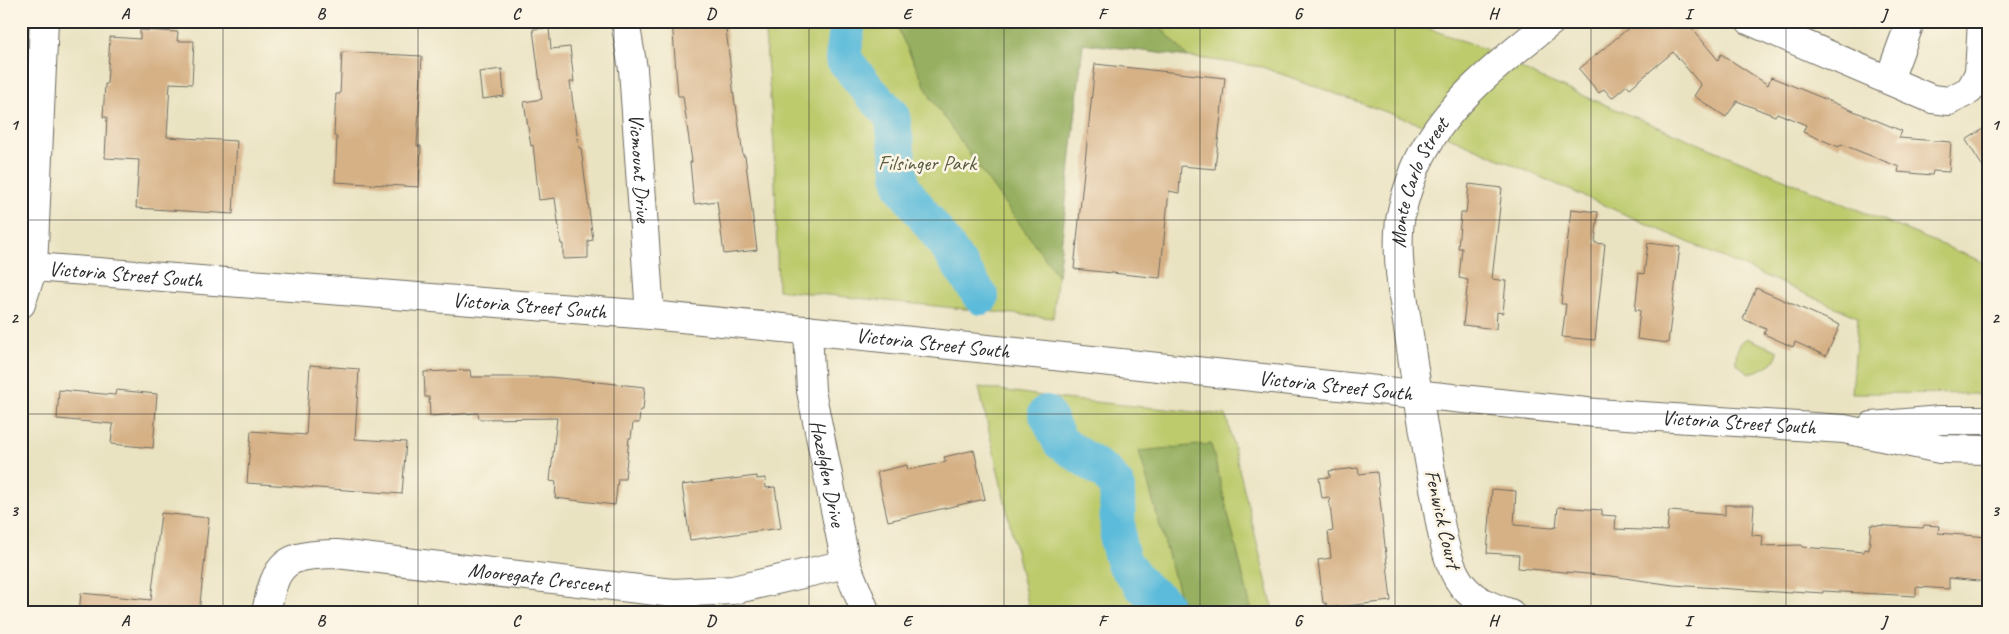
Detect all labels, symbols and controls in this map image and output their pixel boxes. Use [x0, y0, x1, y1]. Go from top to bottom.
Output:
text: A [121, 4, 131, 24]
text: B [317, 4, 327, 24]
text: C [512, 4, 522, 24]
text: D [706, 4, 717, 24]
text: E [903, 4, 914, 24]
text: F [1098, 4, 1109, 24]
text: G [1294, 4, 1304, 24]
text: H [1488, 4, 1500, 24]
text: I [1685, 4, 1695, 24]
text: J [1880, 4, 1889, 24]
street label: Monte Carlo Street [1386, 111, 1455, 248]
street label: Vicmount Drive [623, 113, 657, 224]
text: 1 [10, 115, 19, 135]
text: 1 [1991, 115, 2000, 135]
park label: Filsinger Park [878, 150, 978, 176]
street label: Victoria Street South [48, 255, 205, 293]
street label: Victoria Street South [451, 287, 609, 325]
text: 2 [10, 308, 19, 328]
text: 2 [1991, 308, 2000, 328]
street label: Victoria Street South [855, 322, 1012, 364]
street label: Victoria Street South [1257, 365, 1415, 407]
street label: Victoria Street South [1661, 404, 1818, 440]
street label: Hazelglen Drive [804, 418, 851, 530]
street label: Fenwick Court [1419, 467, 1468, 574]
text: 3 [10, 501, 19, 521]
text: 3 [1991, 501, 2000, 521]
street label: Mooregate Crescent [467, 556, 613, 599]
text: A [121, 611, 131, 631]
text: B [317, 611, 327, 631]
text: C [512, 611, 522, 631]
text: D [706, 611, 717, 631]
text: E [903, 611, 914, 631]
text: F [1098, 611, 1109, 631]
text: G [1294, 611, 1304, 631]
text: H [1488, 611, 1500, 631]
text: I [1685, 611, 1695, 631]
text: J [1880, 611, 1889, 631]

